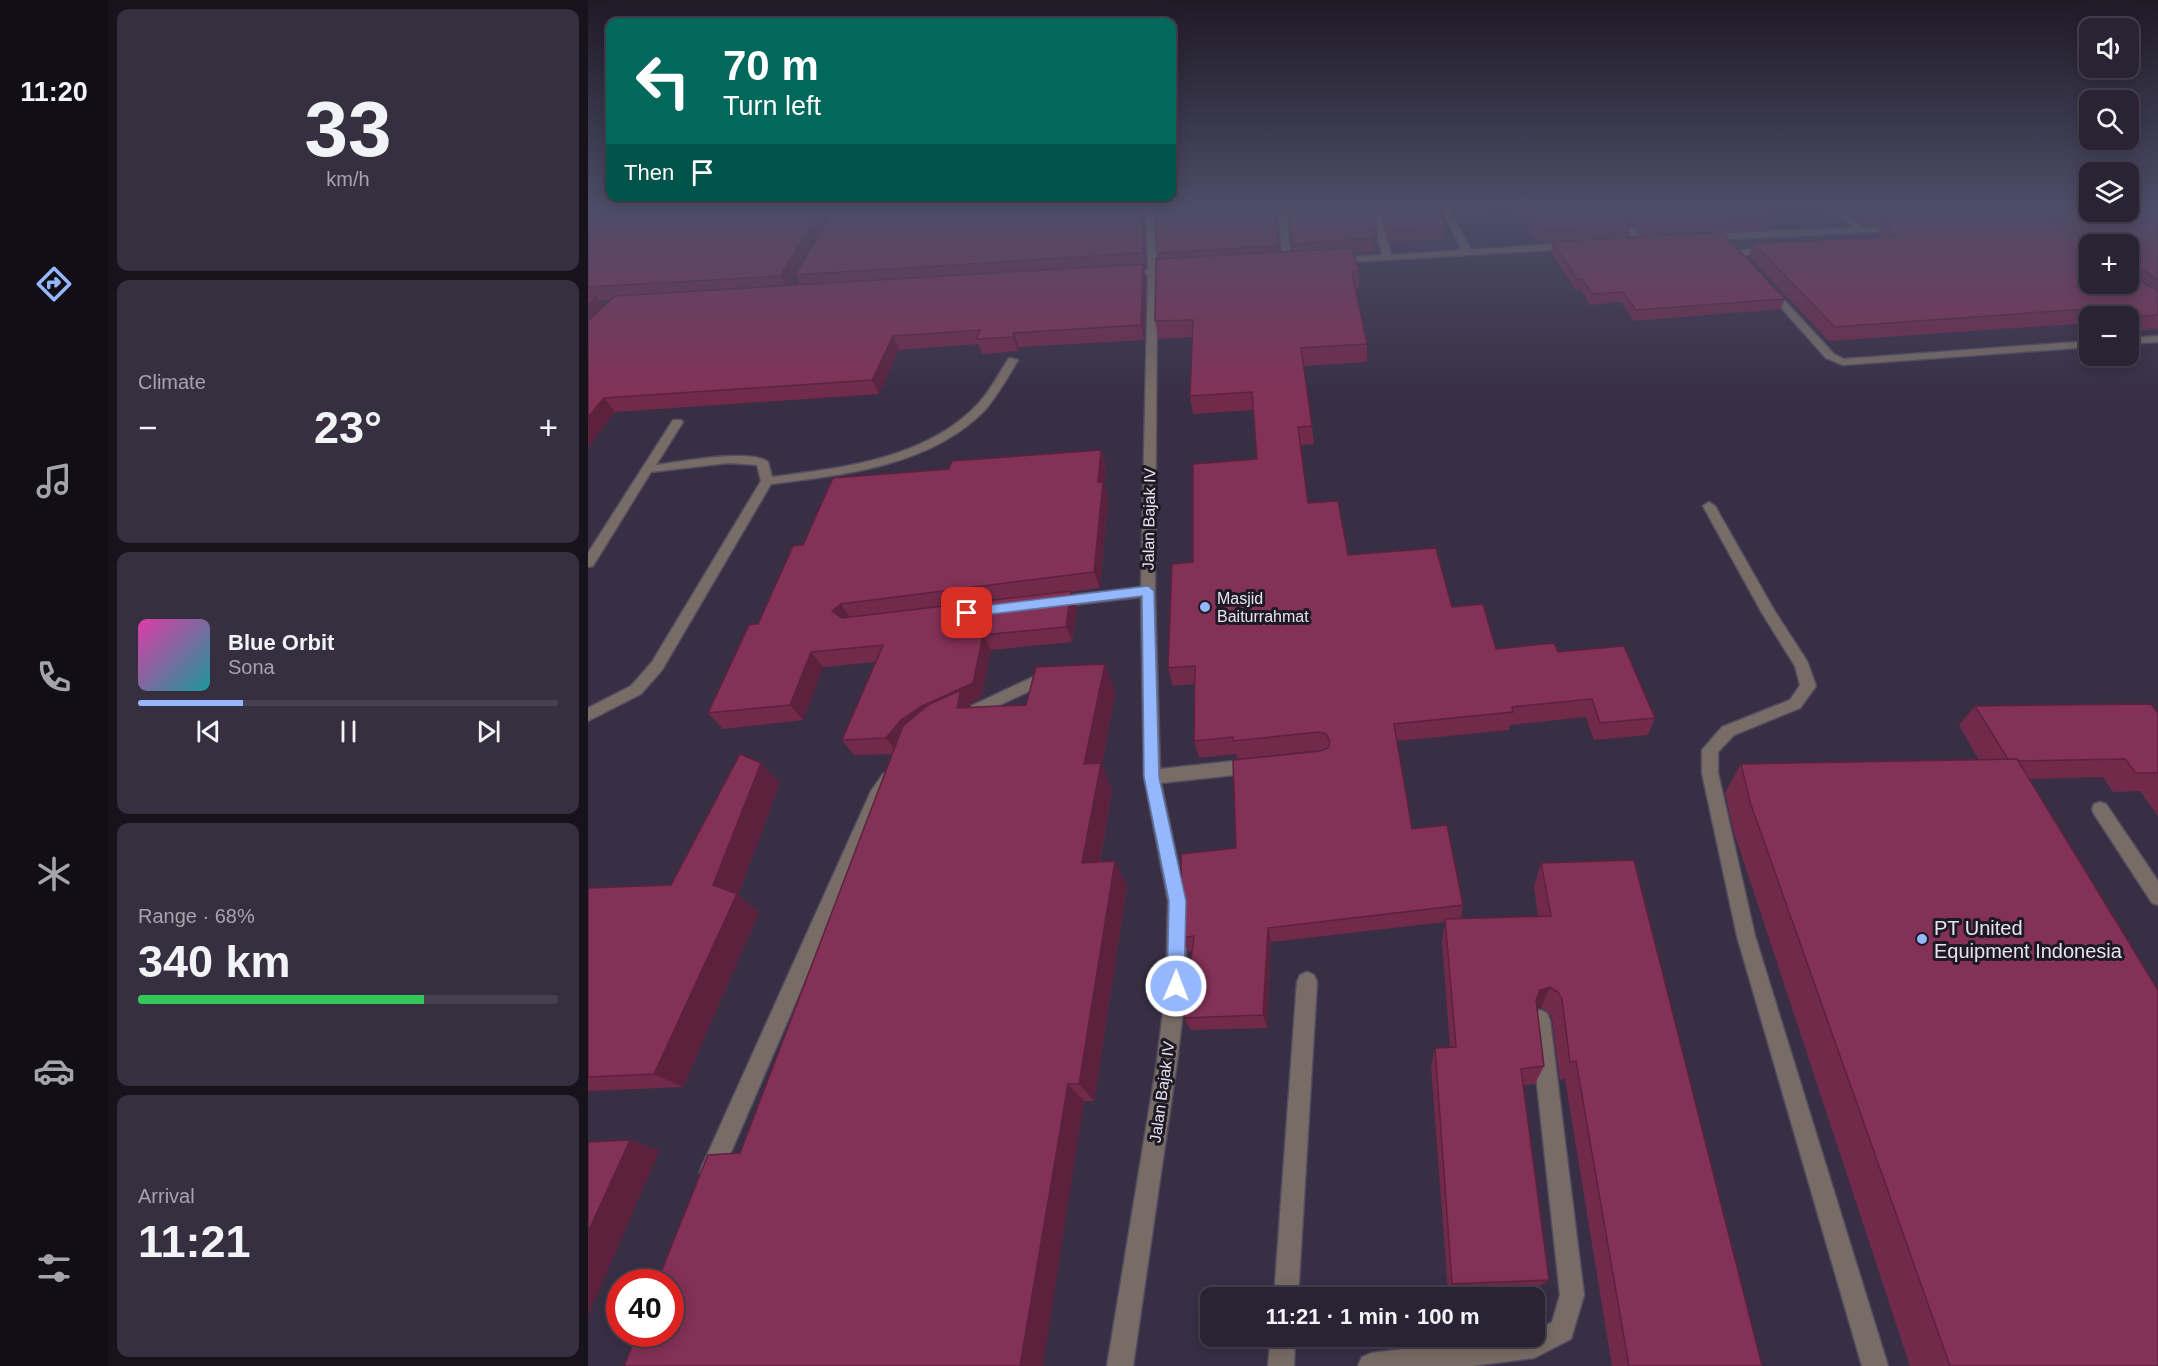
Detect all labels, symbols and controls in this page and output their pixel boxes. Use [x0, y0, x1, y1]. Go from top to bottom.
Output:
map controls [2079, 18, 2139, 366]
button: sound [2079, 18, 2139, 78]
icon: left [624, 42, 702, 120]
text: 70 m [723, 42, 819, 89]
text: 11:20 [20, 77, 88, 107]
text: 33 [305, 85, 391, 173]
button: search [2079, 90, 2139, 150]
text: Turn left [723, 91, 821, 121]
icon: arrive [686, 156, 719, 189]
text: Then [624, 160, 674, 185]
button: layers [2079, 162, 2139, 222]
text: km/h [326, 168, 370, 190]
button: + [2079, 234, 2139, 294]
icon: directions [33, 263, 75, 305]
button: − [2079, 306, 2139, 366]
text: Climate [138, 371, 206, 393]
text: 23° [314, 402, 382, 453]
text: − [138, 409, 157, 446]
text: + [539, 409, 558, 446]
icon: music [33, 460, 75, 502]
street label: Jalan Bajak IV [1140, 467, 1158, 570]
pin [941, 587, 992, 638]
place label: Masjid Baiturrahmat [1217, 590, 1309, 625]
icon: arrive [950, 596, 983, 629]
marker: Masjid Baiturrahmat [1198, 600, 1212, 614]
text: Blue Orbit [228, 630, 334, 655]
icon: phone [33, 656, 75, 698]
text: Sona [228, 656, 275, 678]
icon: previous [192, 715, 225, 748]
icon: pause [332, 715, 365, 748]
icon: next [472, 715, 505, 748]
icon: climate [33, 853, 75, 895]
text: Range · 68% [138, 905, 255, 927]
place label: PT United Equipment Indonesia [1934, 917, 2123, 962]
marker: PT United Equipment Indonesia [1915, 932, 1929, 946]
text: 340 km [138, 936, 291, 987]
position arrow [1144, 954, 1208, 1018]
street label: Jalan Bajak IV [1146, 1040, 1178, 1144]
icon: car [33, 1050, 75, 1092]
text: Arrival [138, 1185, 195, 1207]
text: 11:21 [138, 1216, 251, 1267]
icon: filters [33, 1247, 75, 1289]
speed limit sign: 40 [606, 1269, 684, 1347]
text: 11:21 · 1 min · 100 m [1266, 1304, 1480, 1329]

